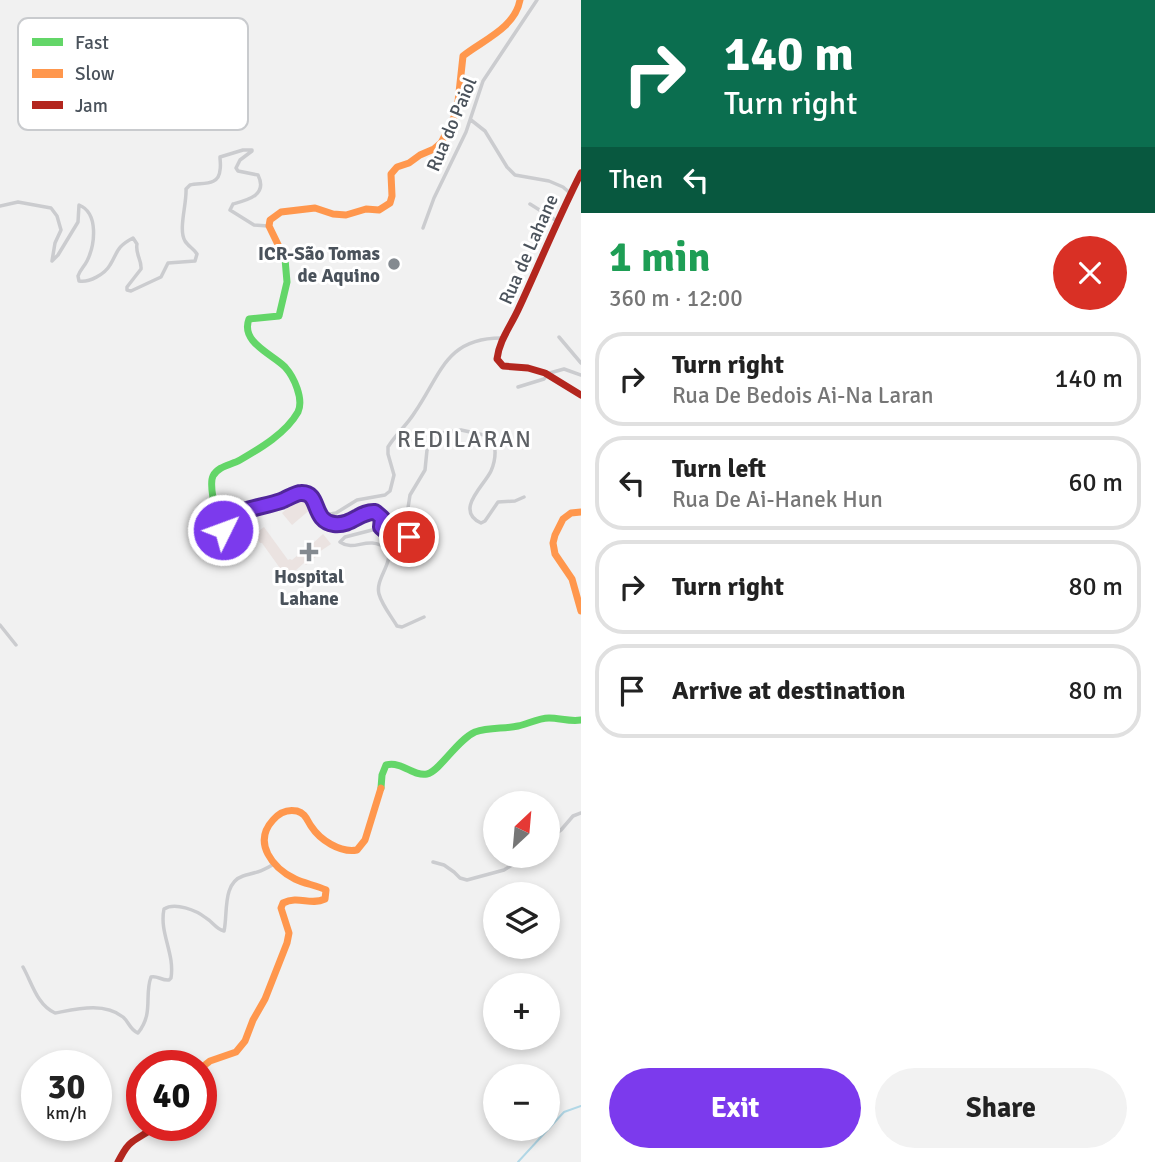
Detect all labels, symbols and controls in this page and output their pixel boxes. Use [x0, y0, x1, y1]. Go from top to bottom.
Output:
legend [18, 18, 248, 130]
text: 140 m [724, 24, 854, 84]
icon: right [609, 28, 700, 119]
text: Fast [75, 31, 109, 55]
text: Slow [75, 62, 115, 86]
street label: Rua do Paiol [421, 74, 483, 175]
text: Turn right [724, 84, 857, 123]
text: Jam [75, 94, 108, 118]
icon: left [677, 161, 715, 199]
text: Then [609, 164, 663, 196]
street label: Rua de Lahane [494, 191, 564, 308]
text: 1 min [609, 232, 710, 283]
button: close [1053, 236, 1127, 310]
place label: ICR-São Tomas de Aquino [258, 242, 380, 288]
marker: ICR-São Tomas de Aquino [386, 256, 402, 272]
text: 360 m · 12:00 [609, 284, 743, 313]
text: Turn right [672, 349, 784, 381]
icon: right [613, 360, 651, 398]
text: 140 m [1054, 363, 1123, 395]
text: Rua De Bedois Ai-Na Laran [672, 381, 934, 410]
district label: REDILARAN [397, 425, 533, 454]
text: Turn left [672, 453, 766, 485]
icon: left [613, 464, 651, 502]
text: 60 m [1068, 467, 1123, 499]
text: Rua De Ai-Hanek Hun [672, 485, 883, 514]
position arrow [186, 493, 260, 567]
pin [379, 507, 439, 567]
icon: arrive [390, 518, 428, 556]
marker: Hospital Lahane [299, 542, 319, 562]
place label: Hospital Lahane [274, 565, 344, 611]
icon: right [613, 568, 651, 606]
text: Turn right [672, 571, 784, 603]
text: 80 m [1068, 571, 1123, 603]
icon: arrive [613, 672, 651, 710]
text: Arrive at destination [672, 675, 905, 707]
text: 80 m [1068, 675, 1123, 707]
north arrow [483, 791, 560, 868]
map controls [483, 791, 560, 1141]
button: layers [483, 882, 560, 959]
button: + [483, 973, 560, 1050]
speed limit sign: 40 [126, 1050, 217, 1141]
button: − [483, 1064, 560, 1141]
text: 30 [48, 1065, 85, 1108]
button: Exit [609, 1068, 861, 1148]
button: Share [875, 1068, 1127, 1148]
text: km/h [46, 1102, 87, 1124]

